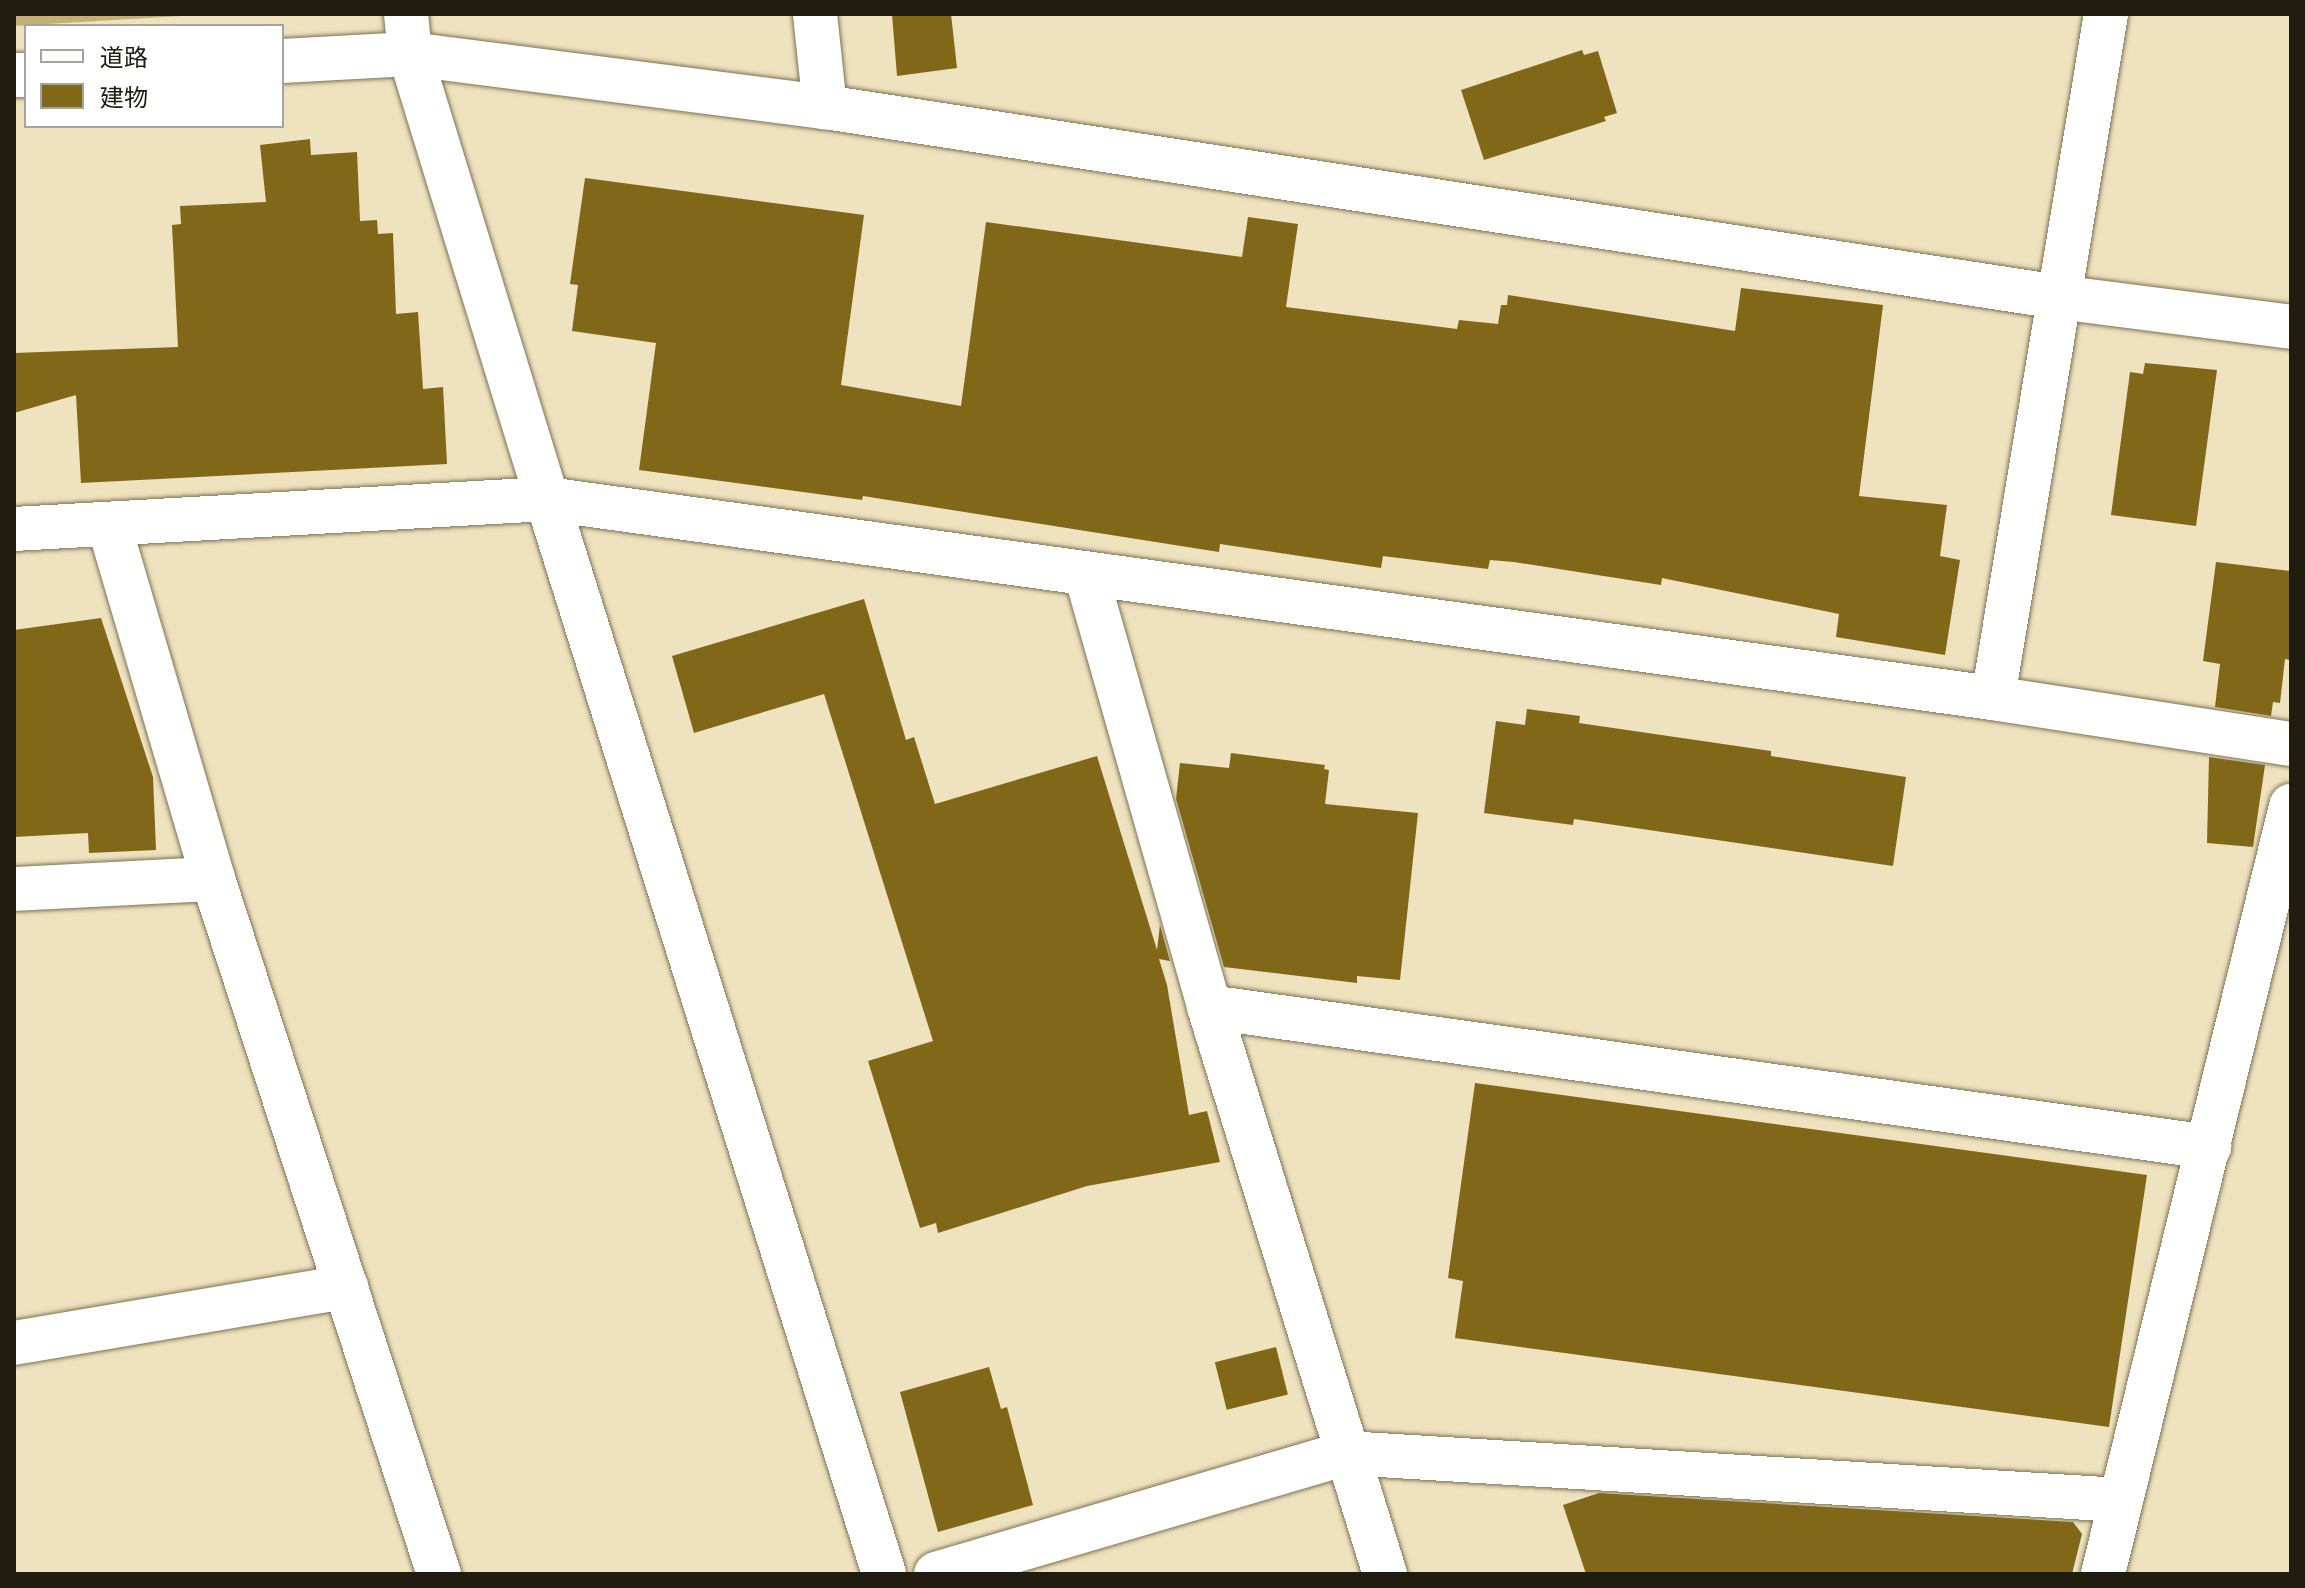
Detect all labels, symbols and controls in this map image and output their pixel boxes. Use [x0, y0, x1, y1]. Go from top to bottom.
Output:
legend [24, 24, 284, 128]
text: 道路 [100, 41, 148, 74]
text: 建物 [100, 81, 148, 114]

